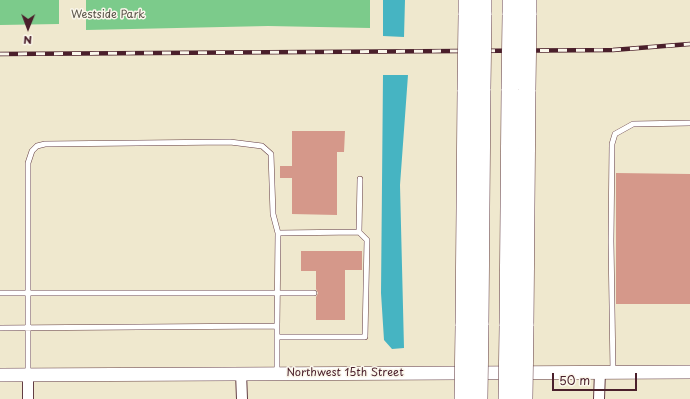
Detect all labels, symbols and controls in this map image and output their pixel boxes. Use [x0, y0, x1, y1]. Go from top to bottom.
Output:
north arrow [8, 8, 48, 48]
park label: Westside Park [71, 8, 145, 22]
text: N [23, 32, 32, 49]
scale bar [554, 365, 639, 391]
street label: Northwest 15th Street [286, 366, 404, 380]
text: 50 m [559, 371, 590, 389]

